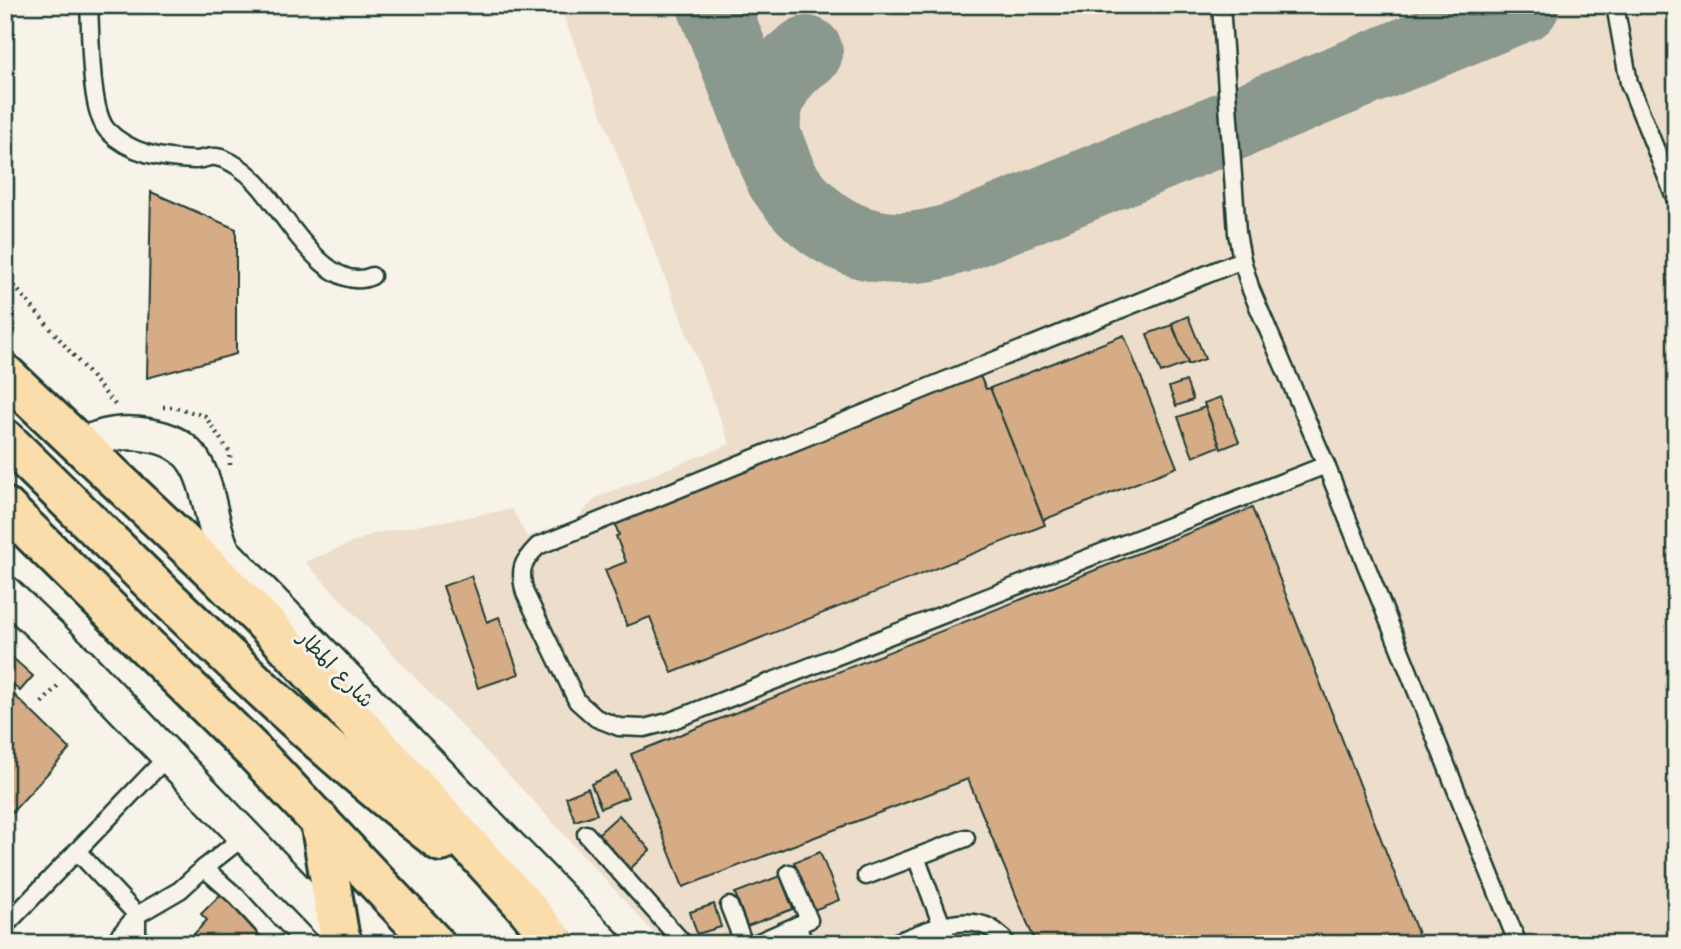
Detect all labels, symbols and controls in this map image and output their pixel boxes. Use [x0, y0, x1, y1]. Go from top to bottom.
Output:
street label: شارع المطار [290, 623, 380, 715]

